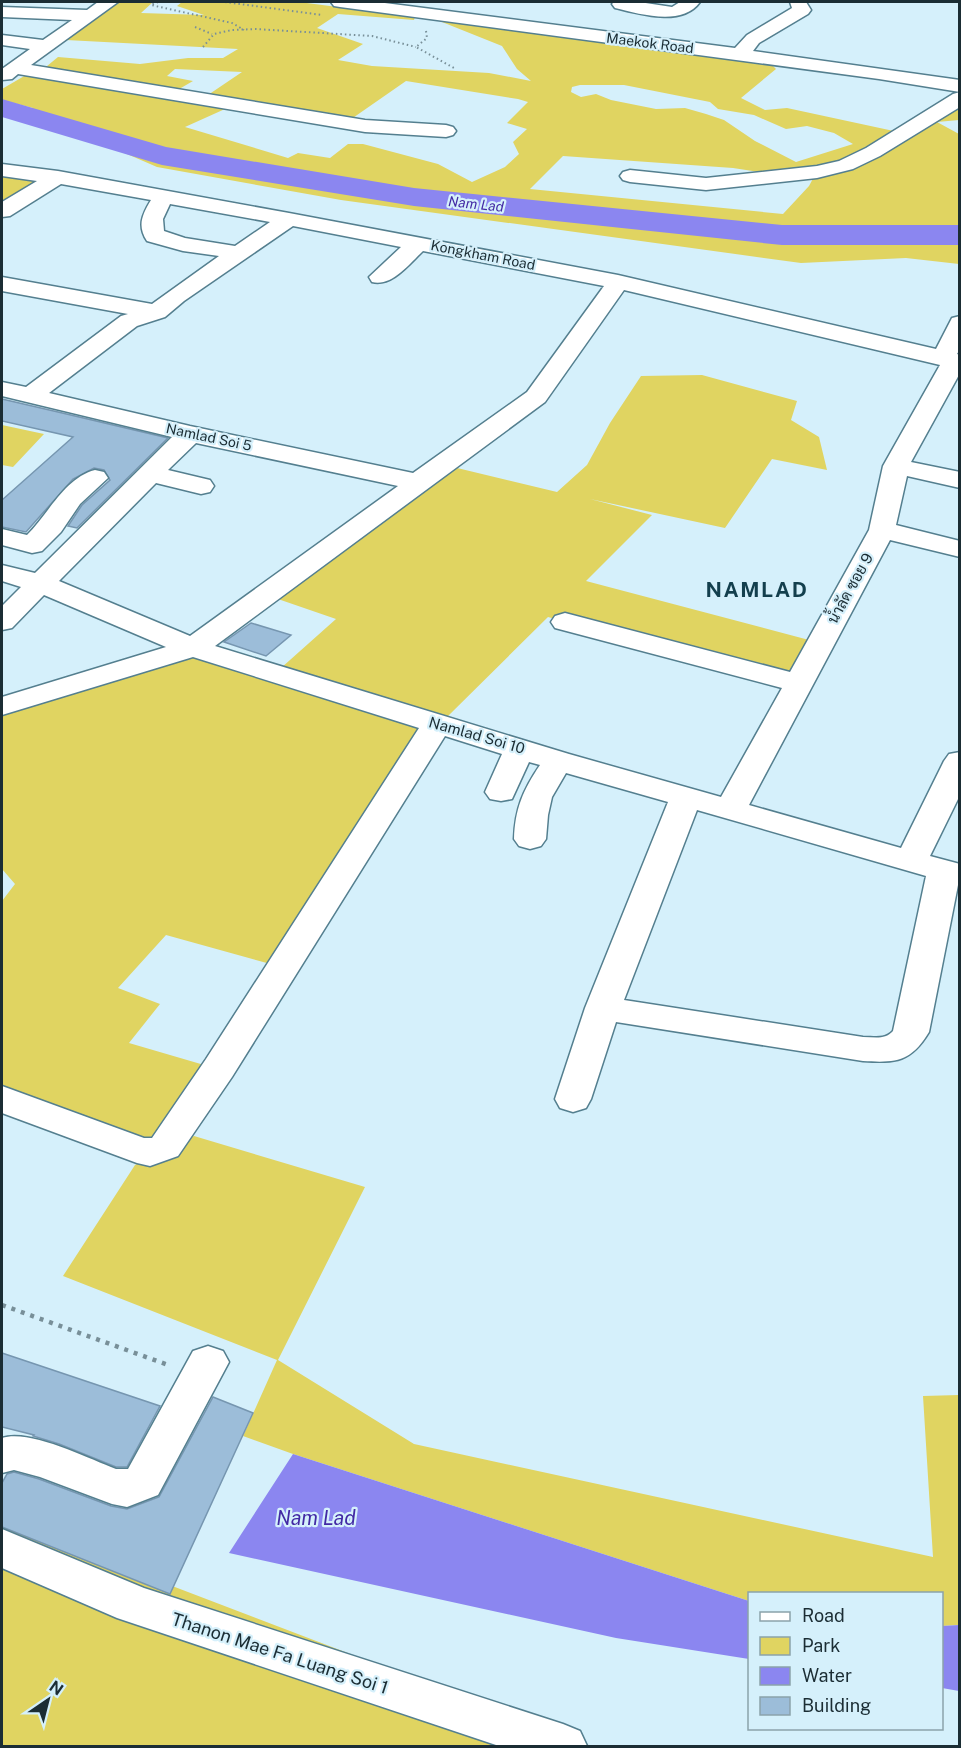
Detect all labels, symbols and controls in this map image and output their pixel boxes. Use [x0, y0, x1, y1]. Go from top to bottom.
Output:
street label: Maekok Road [605, 30, 695, 56]
water label: Nam Lad [447, 193, 505, 215]
street label: Kongkham Road [429, 237, 537, 273]
street label: Namlad Soi 5 [165, 420, 253, 454]
street label: น้ำลัด ซอย 9 [820, 548, 876, 626]
district label: NAMLAD [706, 577, 808, 602]
street label: Namlad Soi 10 [427, 713, 527, 757]
water label: Nam Lad [276, 1506, 356, 1530]
legend [748, 1592, 943, 1730]
text: Road [802, 1605, 845, 1626]
street label: Thanon Mae Fa Luang Soi 1 [169, 1608, 391, 1698]
text: Park [802, 1635, 840, 1656]
text: Water [802, 1665, 852, 1686]
north arrow [18, 1670, 78, 1730]
text: N [46, 1677, 67, 1699]
text: Building [802, 1695, 871, 1716]

